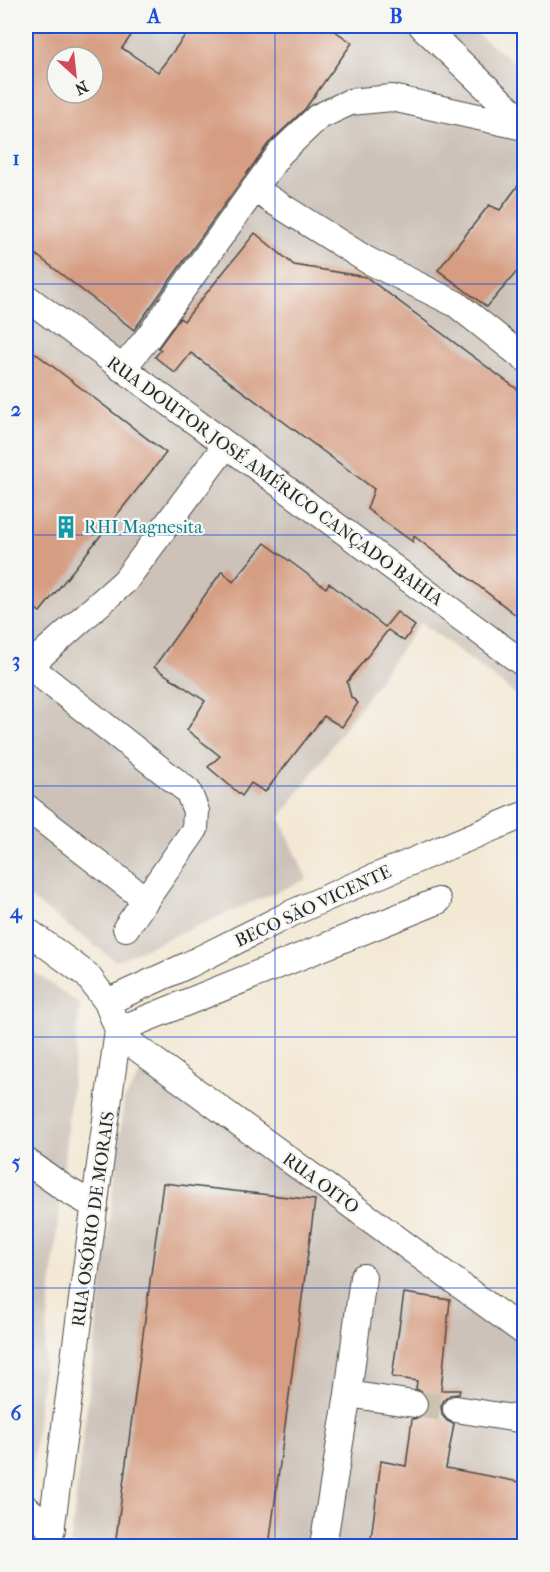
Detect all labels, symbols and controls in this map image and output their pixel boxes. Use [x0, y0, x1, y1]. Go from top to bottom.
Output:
text: A [146, 5, 162, 28]
text: B [389, 5, 403, 28]
north arrow [45, 45, 105, 105]
text: N [71, 77, 91, 100]
text: 1 [12, 147, 20, 170]
street label: RUA DOUTOR JOSÉ AMÉRICO CANÇADO BAHIA [102, 352, 448, 611]
text: 2 [11, 398, 21, 421]
building icon: RHI Magnesita [53, 514, 79, 540]
place label: RHI Magnesita [84, 517, 203, 538]
text: 3 [12, 649, 20, 672]
street label: BECO SÃO VICENTE [231, 860, 395, 952]
text: 4 [9, 900, 23, 924]
street label: RUA OSÓRIO DE MORAIS [66, 1110, 119, 1328]
street label: RUA OITO [278, 1149, 363, 1218]
text: 5 [12, 1151, 21, 1174]
text: 6 [11, 1402, 23, 1425]

